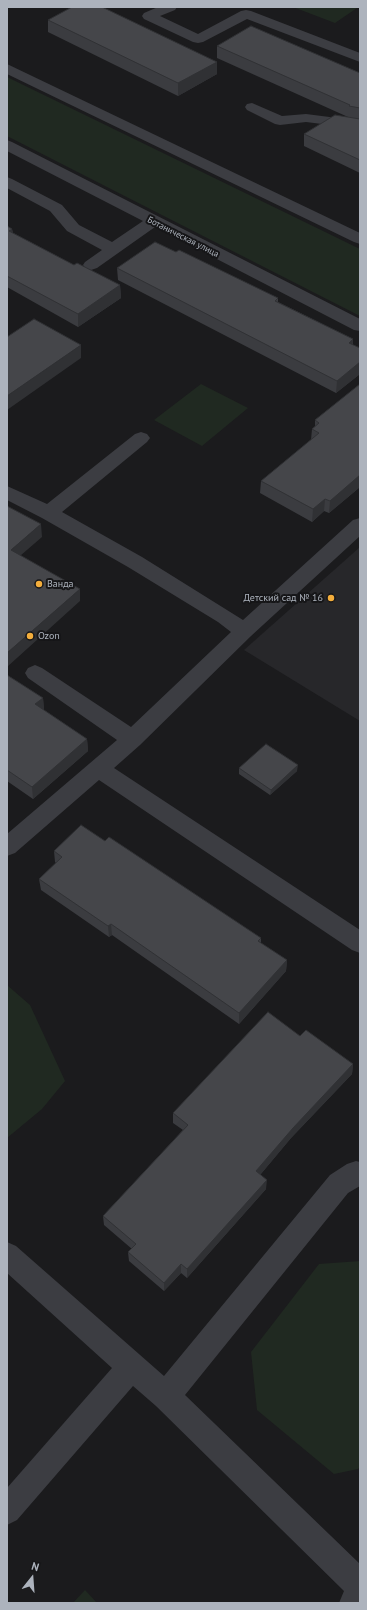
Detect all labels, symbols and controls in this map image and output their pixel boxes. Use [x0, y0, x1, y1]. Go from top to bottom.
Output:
street label: Ботаническая улица [145, 214, 221, 260]
place label: Ванда [47, 578, 74, 590]
marker: Ванда [34, 579, 44, 589]
place label: Детский сад № 16 [243, 592, 323, 604]
marker: Детский сад № 16 [326, 593, 336, 603]
place label: Ozon [38, 630, 60, 642]
marker: Ozon [25, 631, 35, 641]
north arrow [12, 1558, 52, 1598]
text: N [30, 1559, 41, 1574]

